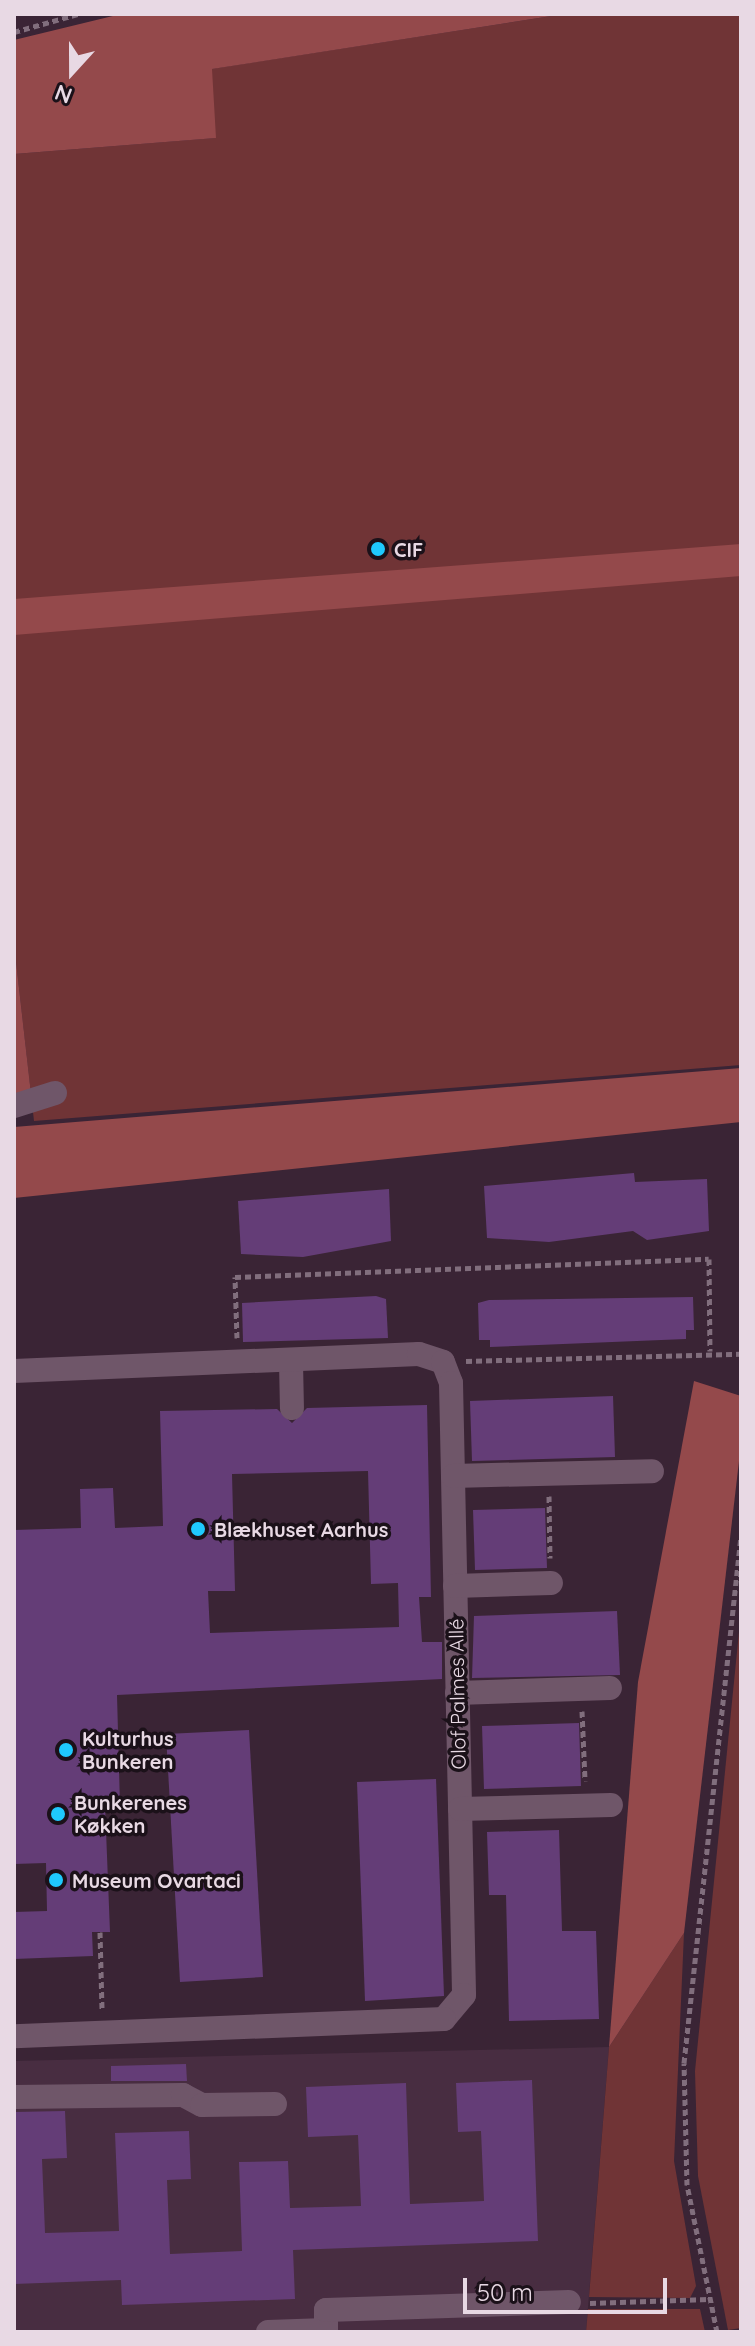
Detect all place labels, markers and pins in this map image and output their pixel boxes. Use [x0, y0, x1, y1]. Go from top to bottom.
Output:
place label: CIF [394, 537, 423, 561]
marker: CIF [369, 540, 387, 558]
place label: Blækhuset Aarhus [214, 1517, 388, 1541]
marker: Blækhuset Aarhus [189, 1520, 207, 1538]
place label: Kulturhus Bunkeren [82, 1726, 174, 1773]
marker: Kulturhus Bunkeren [57, 1741, 75, 1759]
place label: Bunkerenes Køkken [74, 1790, 187, 1837]
marker: Bunkerenes Køkken [49, 1805, 67, 1823]
place label: Museum Ovartaci [72, 1868, 241, 1892]
marker: Museum Ovartaci [47, 1871, 65, 1889]

